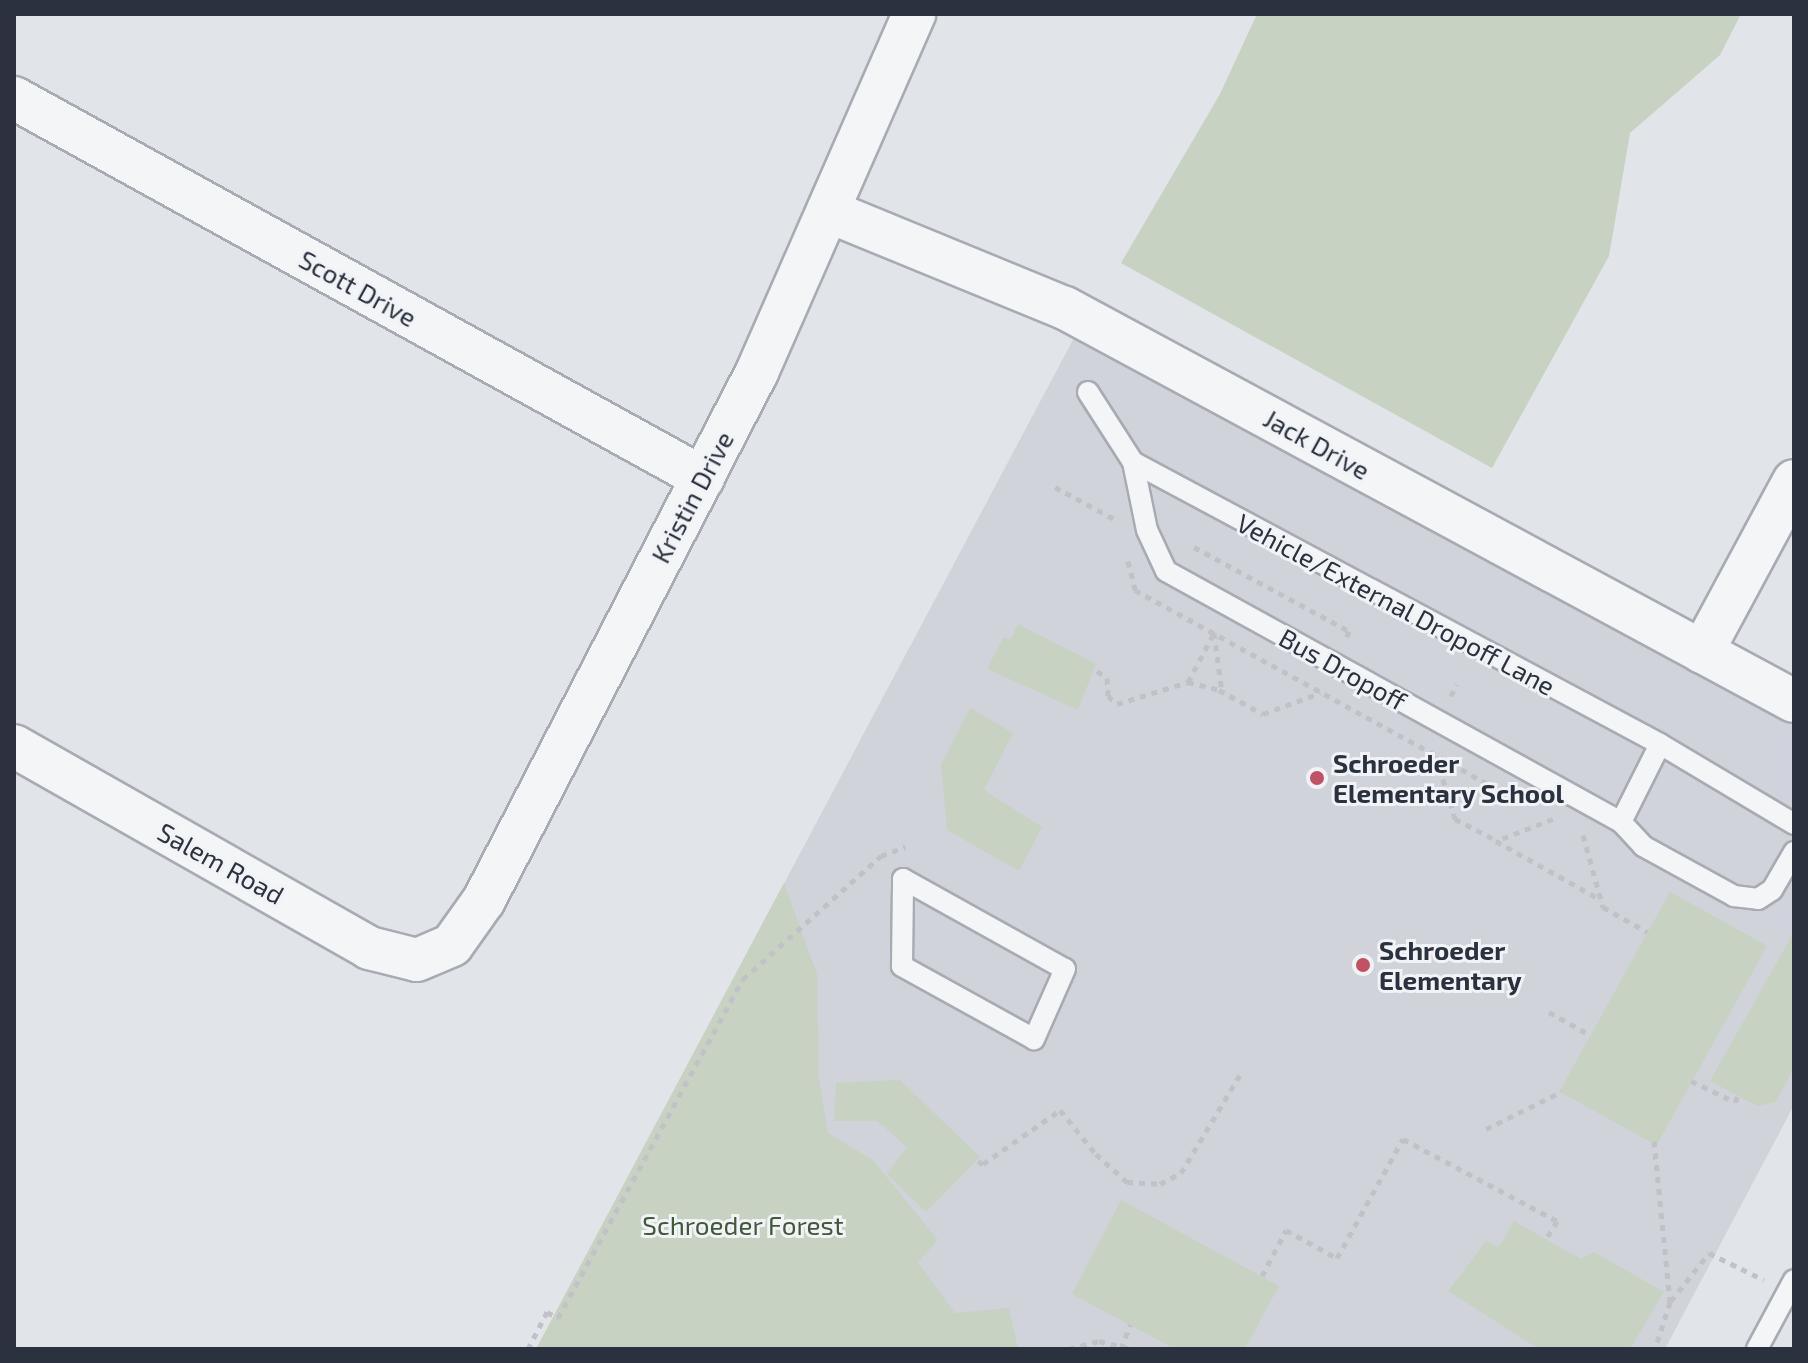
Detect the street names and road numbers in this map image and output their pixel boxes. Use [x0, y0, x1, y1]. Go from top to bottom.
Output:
street label: Scott Drive [294, 243, 422, 333]
street label: Jack Drive [1258, 402, 1376, 486]
street label: Kristin Drive [644, 426, 740, 568]
street label: Vehicle/External Dropoff Lane [1231, 507, 1561, 701]
street label: Bus Dropoff [1274, 621, 1412, 717]
street label: Salem Road [153, 816, 289, 910]

